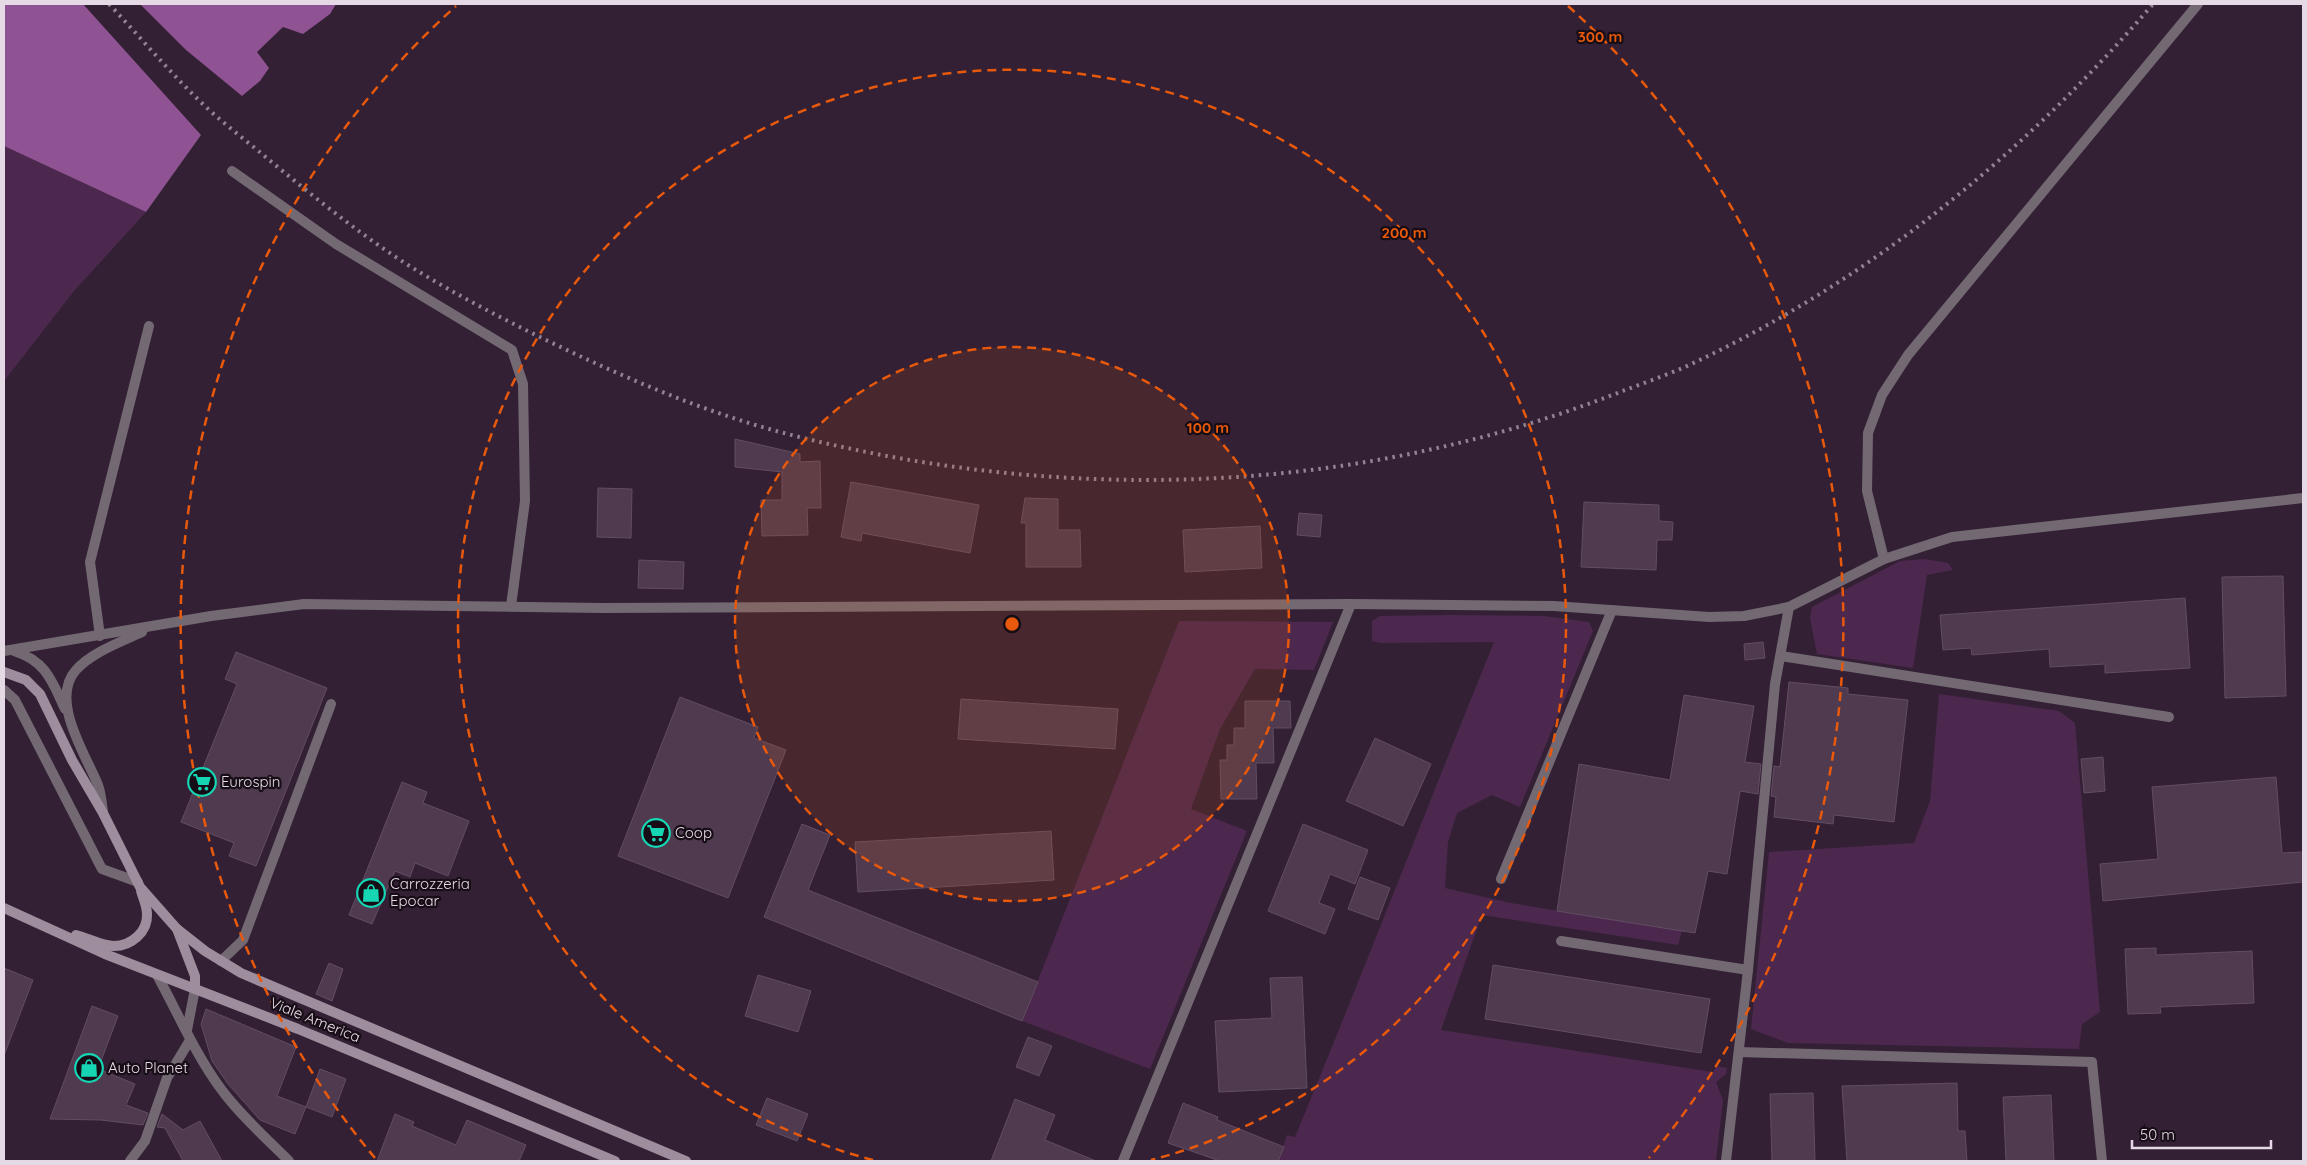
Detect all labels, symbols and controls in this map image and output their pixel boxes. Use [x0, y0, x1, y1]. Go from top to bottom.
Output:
text: 300 m [1578, 27, 1622, 46]
text: 200 m [1382, 223, 1427, 242]
text: 100 m [1187, 418, 1229, 437]
centre of rings [1003, 615, 1021, 633]
supermarket icon: Eurospin [187, 767, 217, 797]
place label: Eurospin [221, 772, 280, 791]
supermarket icon: Coop [641, 818, 671, 848]
place label: Coop [675, 823, 712, 842]
place label: Carrozzeria Epocar [390, 874, 470, 910]
shop icon: Carrozzeria Epocar [356, 878, 386, 908]
street label: Viale America [267, 993, 363, 1046]
shop icon: Auto Planet [74, 1053, 104, 1083]
place label: Auto Planet [108, 1058, 188, 1077]
scale bar [2132, 1118, 2271, 1150]
text: 50 m [2140, 1125, 2175, 1144]

